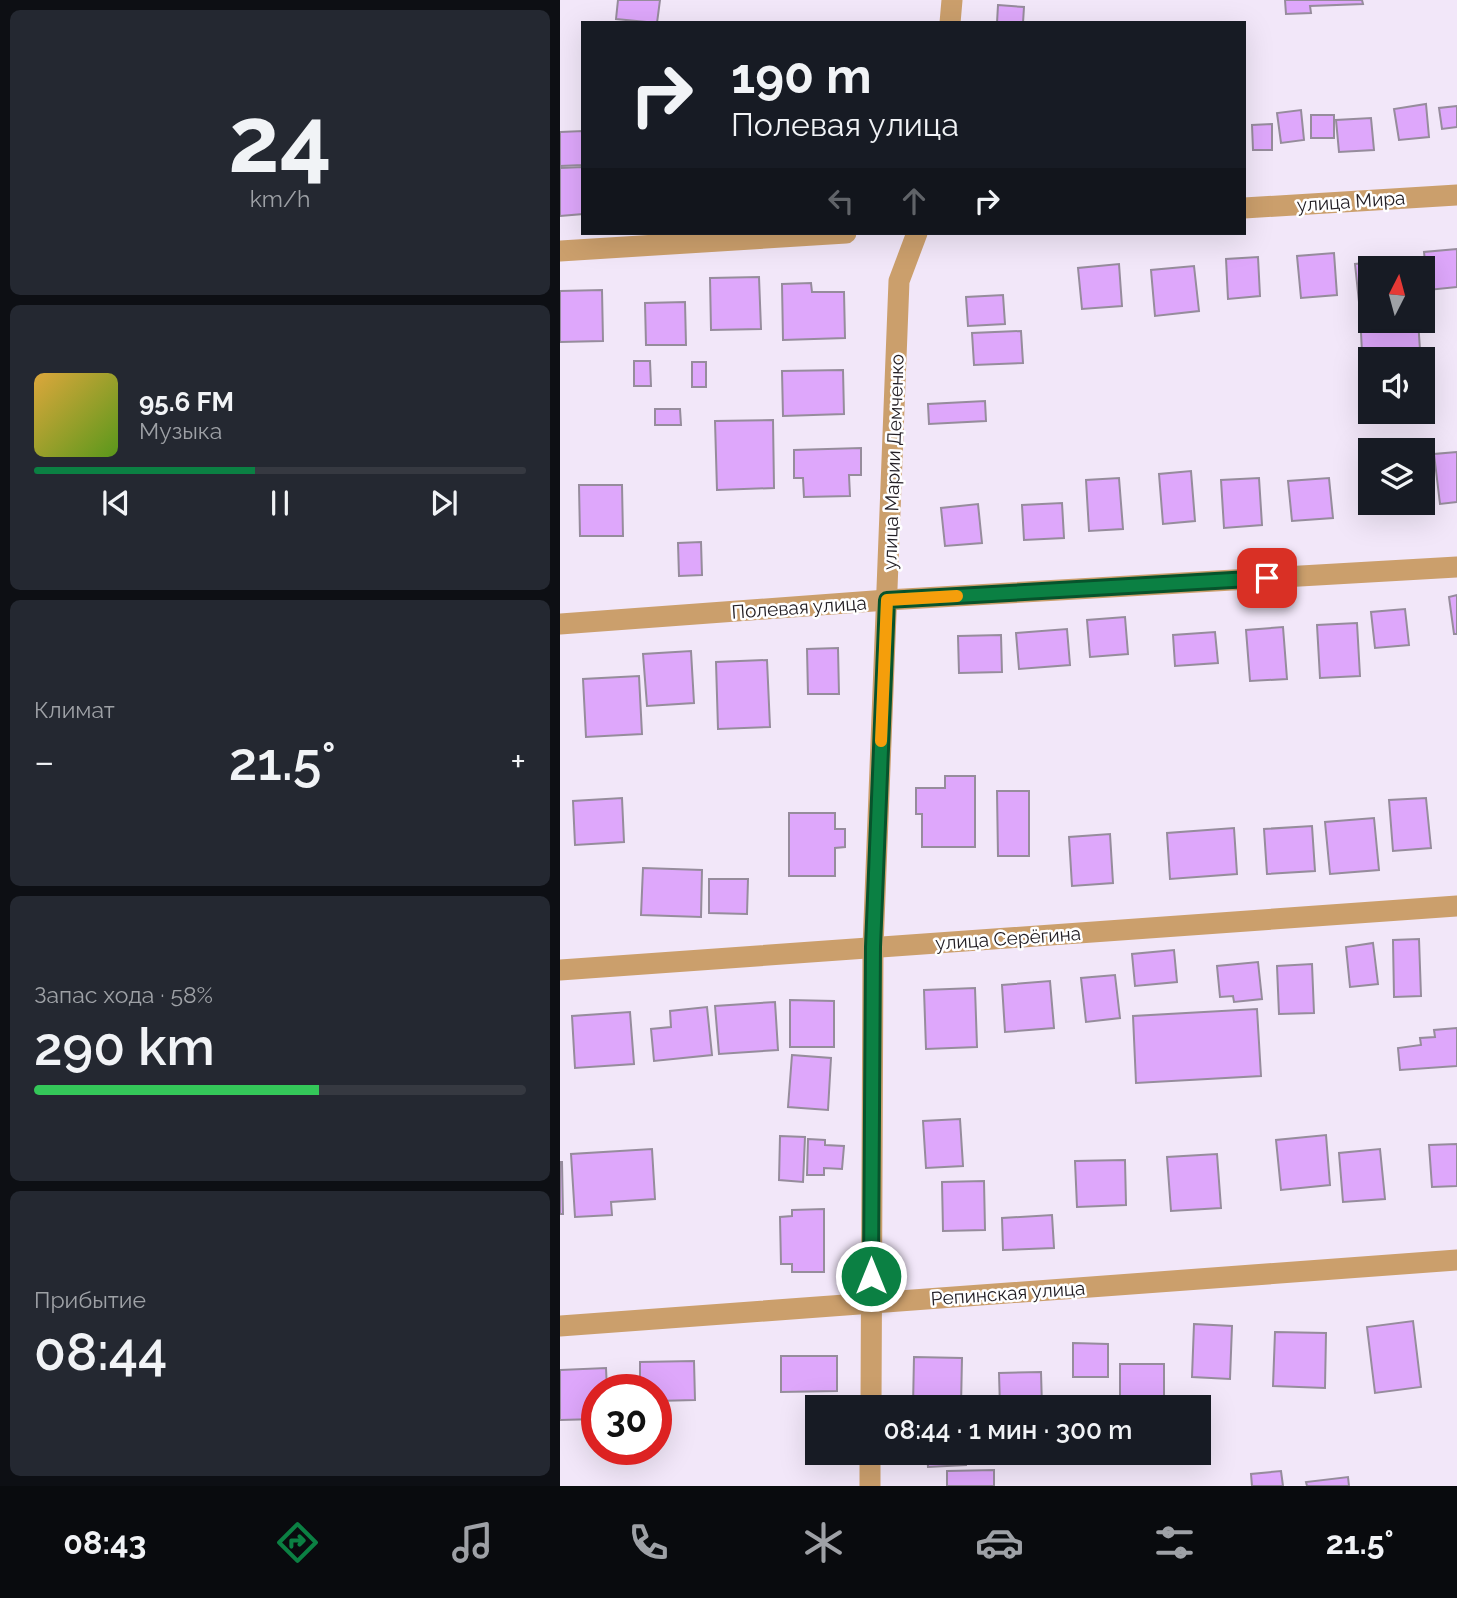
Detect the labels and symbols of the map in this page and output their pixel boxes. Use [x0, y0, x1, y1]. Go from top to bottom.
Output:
street label: улица Мира [1296, 186, 1406, 216]
north arrow [1358, 256, 1435, 332]
street label: улица Марии Демченко [878, 354, 908, 570]
pin [1237, 548, 1297, 608]
street label: Полевая улица [731, 591, 867, 623]
street label: улица Серёгина [934, 922, 1082, 954]
position arrow [834, 1239, 908, 1313]
street label: Репинская улица [930, 1277, 1086, 1309]
speed limit sign: 30 [581, 1374, 672, 1465]

